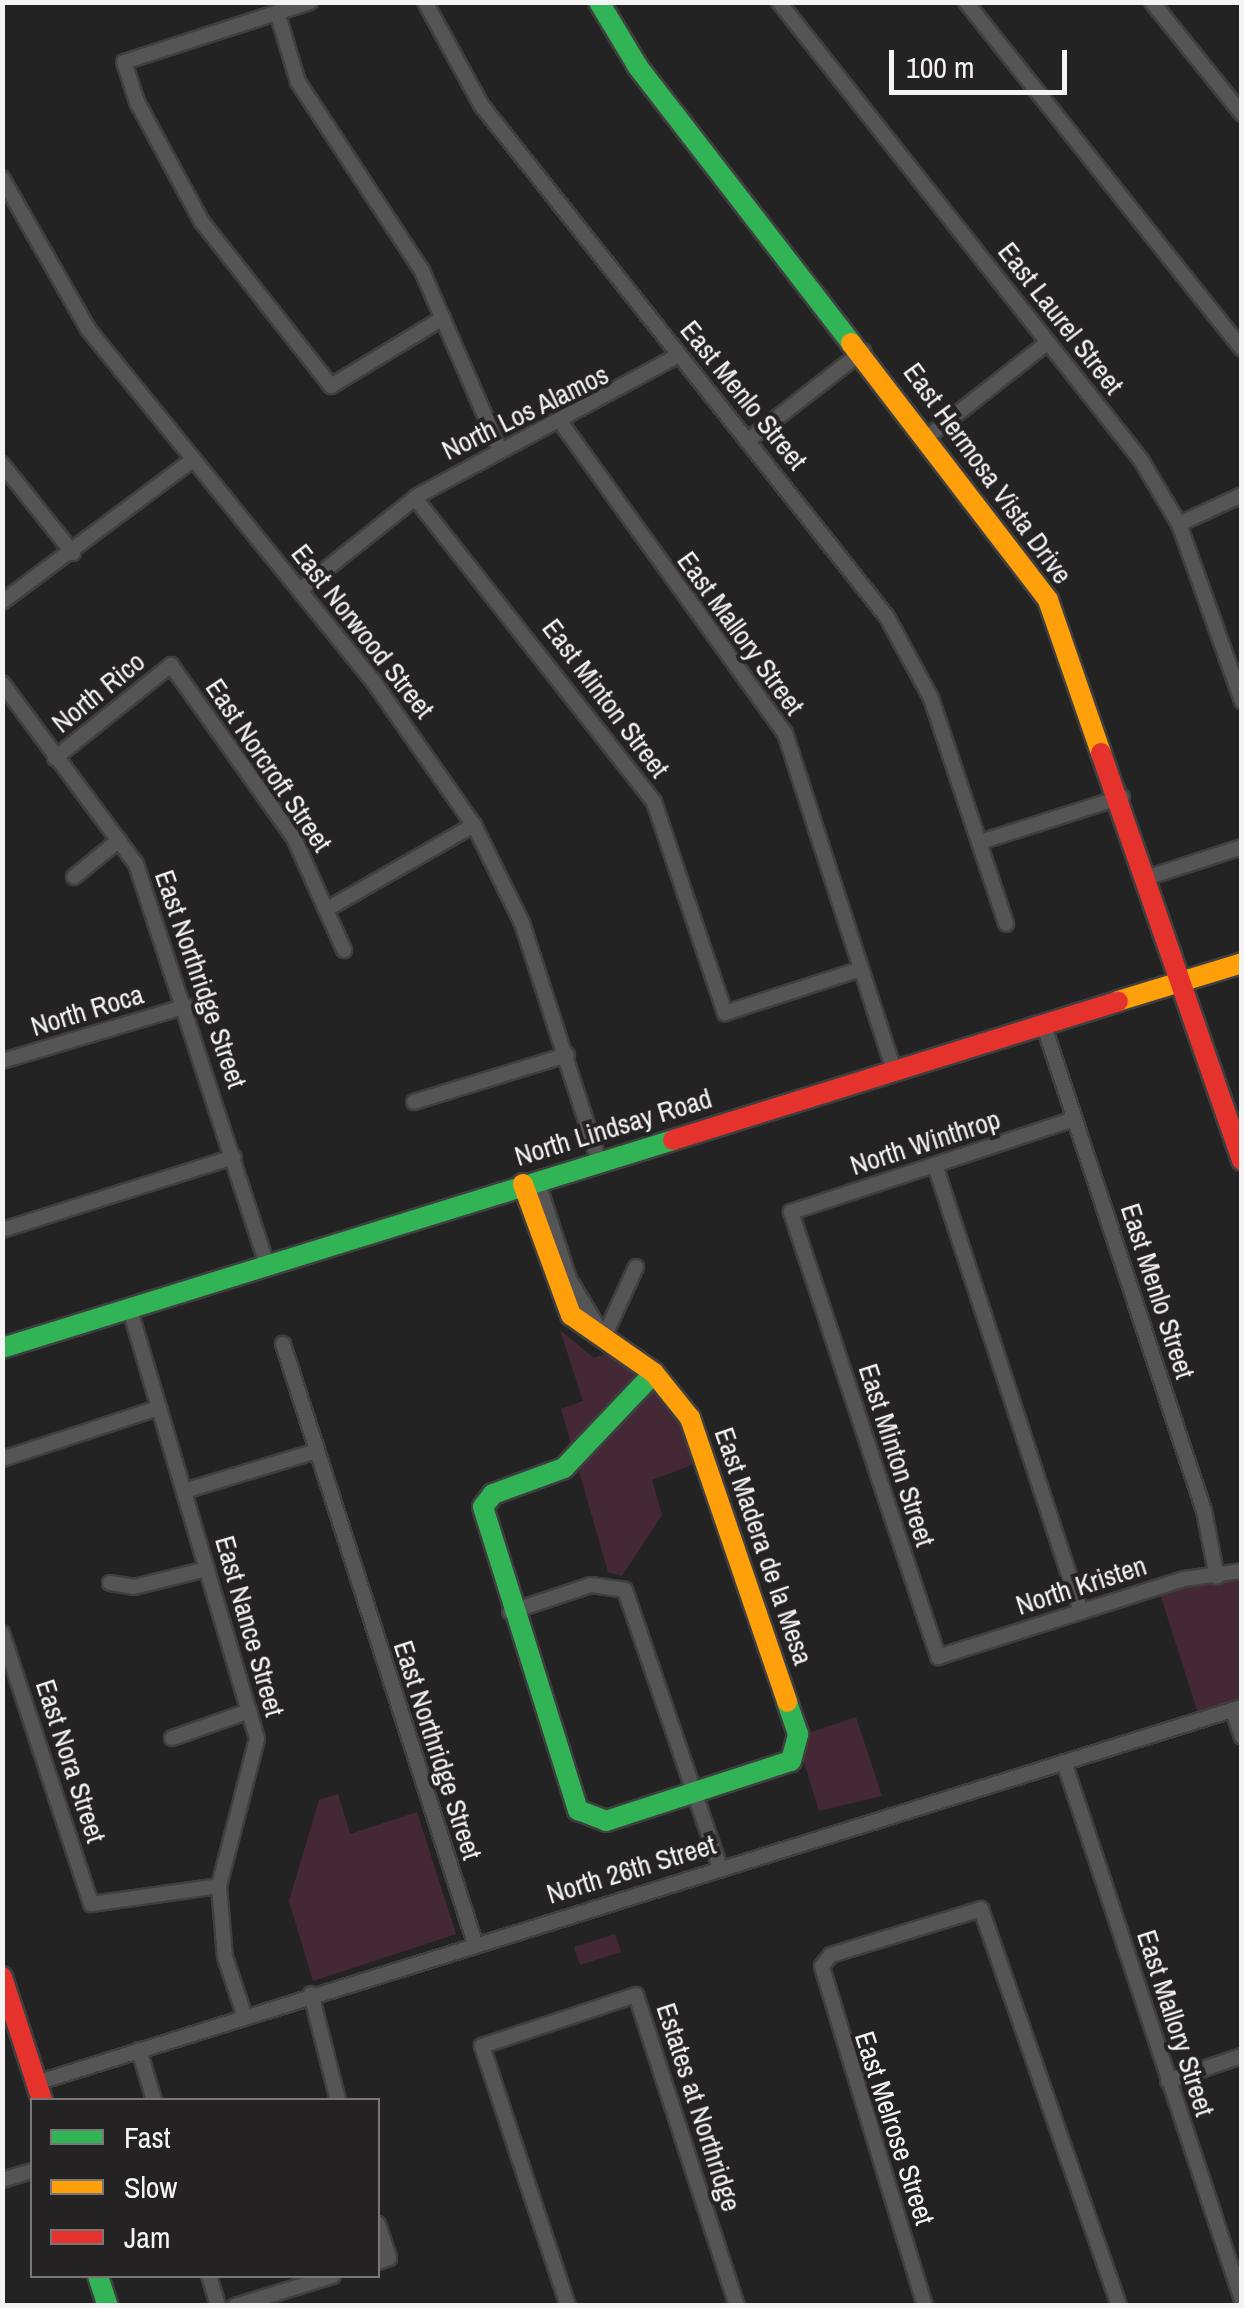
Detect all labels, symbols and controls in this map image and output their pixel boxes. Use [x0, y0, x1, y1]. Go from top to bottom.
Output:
scale bar [894, 30, 1072, 92]
text: 100 m [906, 47, 974, 87]
street label: East Laurel Street [991, 235, 1131, 401]
street label: East Menlo Street [674, 314, 814, 476]
street label: East Hermosa Vista Drive [897, 356, 1079, 590]
street label: North Los Alamos [436, 357, 614, 467]
street label: East Norwood Street [285, 537, 441, 725]
street label: East Mallory Street [670, 545, 812, 721]
street label: East Minton Street [535, 612, 677, 784]
street label: North Rico [45, 644, 151, 740]
street label: East Norcroft Street [199, 672, 339, 858]
street label: East Northridge Street [148, 866, 254, 1092]
street label: North Roca [27, 977, 147, 1043]
street label: North Lindsay Road [510, 1081, 716, 1173]
street label: North Winthrop [846, 1102, 1004, 1182]
street label: East Menlo Street [1114, 1199, 1202, 1383]
street label: East Minton Street [852, 1359, 942, 1551]
street label: East Madera de la Mesa [708, 1423, 820, 1669]
street label: East Nance Street [208, 1532, 292, 1720]
street label: North Kristen [1011, 1548, 1151, 1622]
street label: East Northridge Street [387, 1636, 489, 1864]
street label: East Nora Street [29, 1675, 113, 1847]
street label: North 26th Street [542, 1827, 720, 1911]
street label: East Mallory Street [1130, 1926, 1222, 2120]
street label: Estates at Northridge [649, 1999, 749, 2215]
street label: East Melrose Street [848, 2027, 942, 2229]
legend [30, 2098, 380, 2278]
text: Fast [124, 2117, 171, 2157]
text: Slow [124, 2167, 177, 2207]
text: Jam [124, 2217, 170, 2257]

